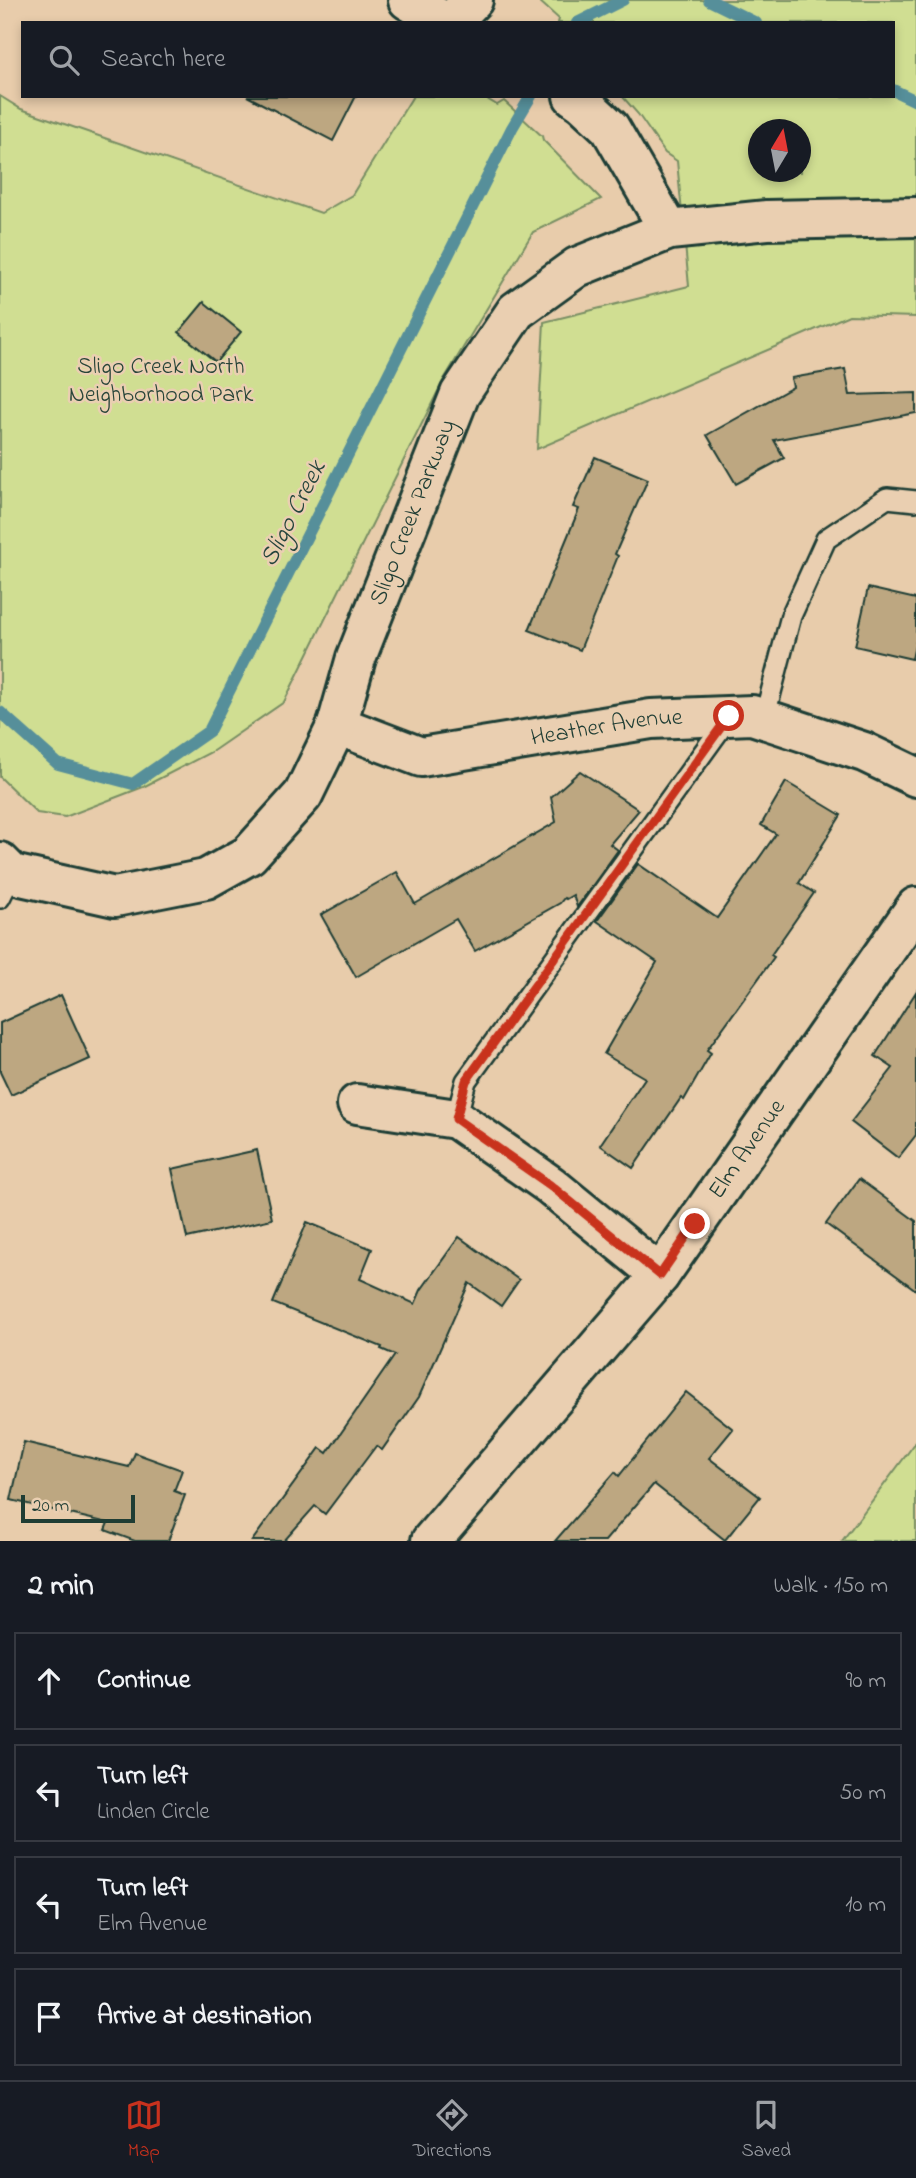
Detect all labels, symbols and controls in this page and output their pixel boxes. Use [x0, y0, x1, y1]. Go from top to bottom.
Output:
search box [21, 21, 895, 98]
icon: search [45, 41, 83, 79]
text: Search here [101, 41, 226, 79]
north arrow [748, 119, 811, 182]
park label: Sligo Creek North Neighborhood Park [69, 350, 254, 413]
street label: Sligo Creek Parkway [361, 414, 467, 611]
water label: Sligo Creek [251, 453, 338, 574]
street label: Heather Avenue [528, 700, 683, 756]
route start [713, 700, 744, 731]
street label: Elm Avenue [700, 1092, 795, 1207]
route end [679, 1208, 710, 1239]
scale bar [21, 1492, 135, 1524]
text: 20 m [32, 1493, 69, 1520]
text: 2 min [28, 1565, 94, 1609]
text: Walk · 150 m [773, 1570, 888, 1603]
icon: ahead [30, 1662, 68, 1700]
text: Continue [97, 1662, 190, 1700]
text: 90 m [846, 1665, 886, 1698]
text: Turn left [97, 1758, 188, 1796]
icon: left [30, 1774, 68, 1812]
text: 50 m [839, 1777, 886, 1810]
text: Linden Circle [97, 1796, 210, 1829]
text: Turn left [97, 1870, 188, 1908]
icon: left [30, 1886, 68, 1924]
text: 10 m [845, 1889, 886, 1922]
text: Elm Avenue [97, 1908, 207, 1941]
icon: arrive [30, 1998, 68, 2036]
text: Arrive at destination [97, 1998, 312, 2036]
tab: Map [125, 2096, 163, 2165]
tab: Directions [413, 2096, 492, 2165]
tab: Saved [742, 2096, 791, 2165]

